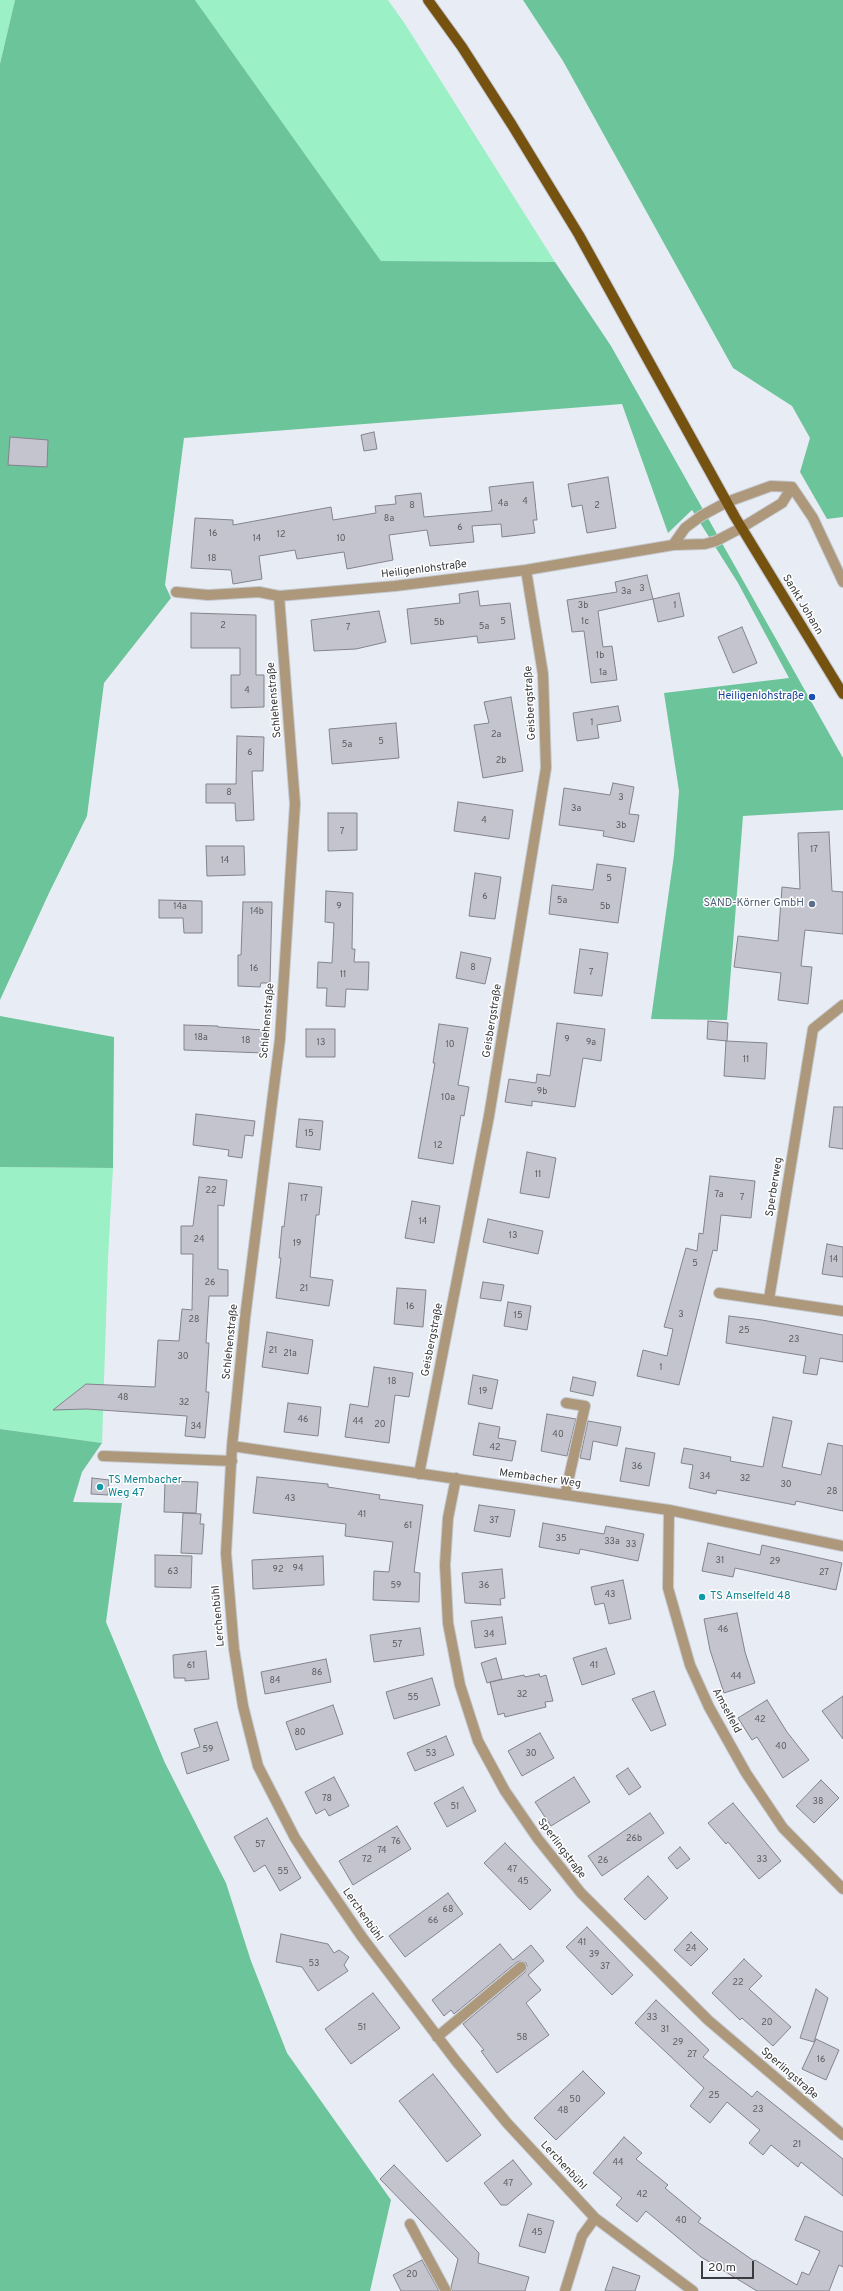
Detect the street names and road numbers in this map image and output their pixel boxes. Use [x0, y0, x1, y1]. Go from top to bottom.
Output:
street label: Heiligenlohstraße [380, 558, 468, 582]
street label: Sankt Johann [779, 572, 825, 638]
street label: Schlehenstraße [265, 662, 285, 738]
street label: Geisbergstraße [522, 665, 540, 741]
street label: Schlehenstraße [258, 983, 278, 1059]
street label: Geisbergstraße [481, 983, 505, 1059]
street label: Sperberweg [764, 1156, 786, 1218]
street label: Geisbergstraße [419, 1302, 447, 1378]
street label: Schlehenstraße [220, 1303, 242, 1381]
street label: Membacher Weg [498, 1467, 582, 1491]
street label: Lerchenbühl [210, 1585, 228, 1647]
street label: Amselfeld [709, 1686, 743, 1736]
street label: Sperlingstraße [534, 1816, 588, 1882]
street label: Lerchenbühl [339, 1886, 385, 1944]
street label: Sperlingstraße [757, 2045, 821, 2103]
street label: Lerchenbühl [537, 2139, 589, 2193]

